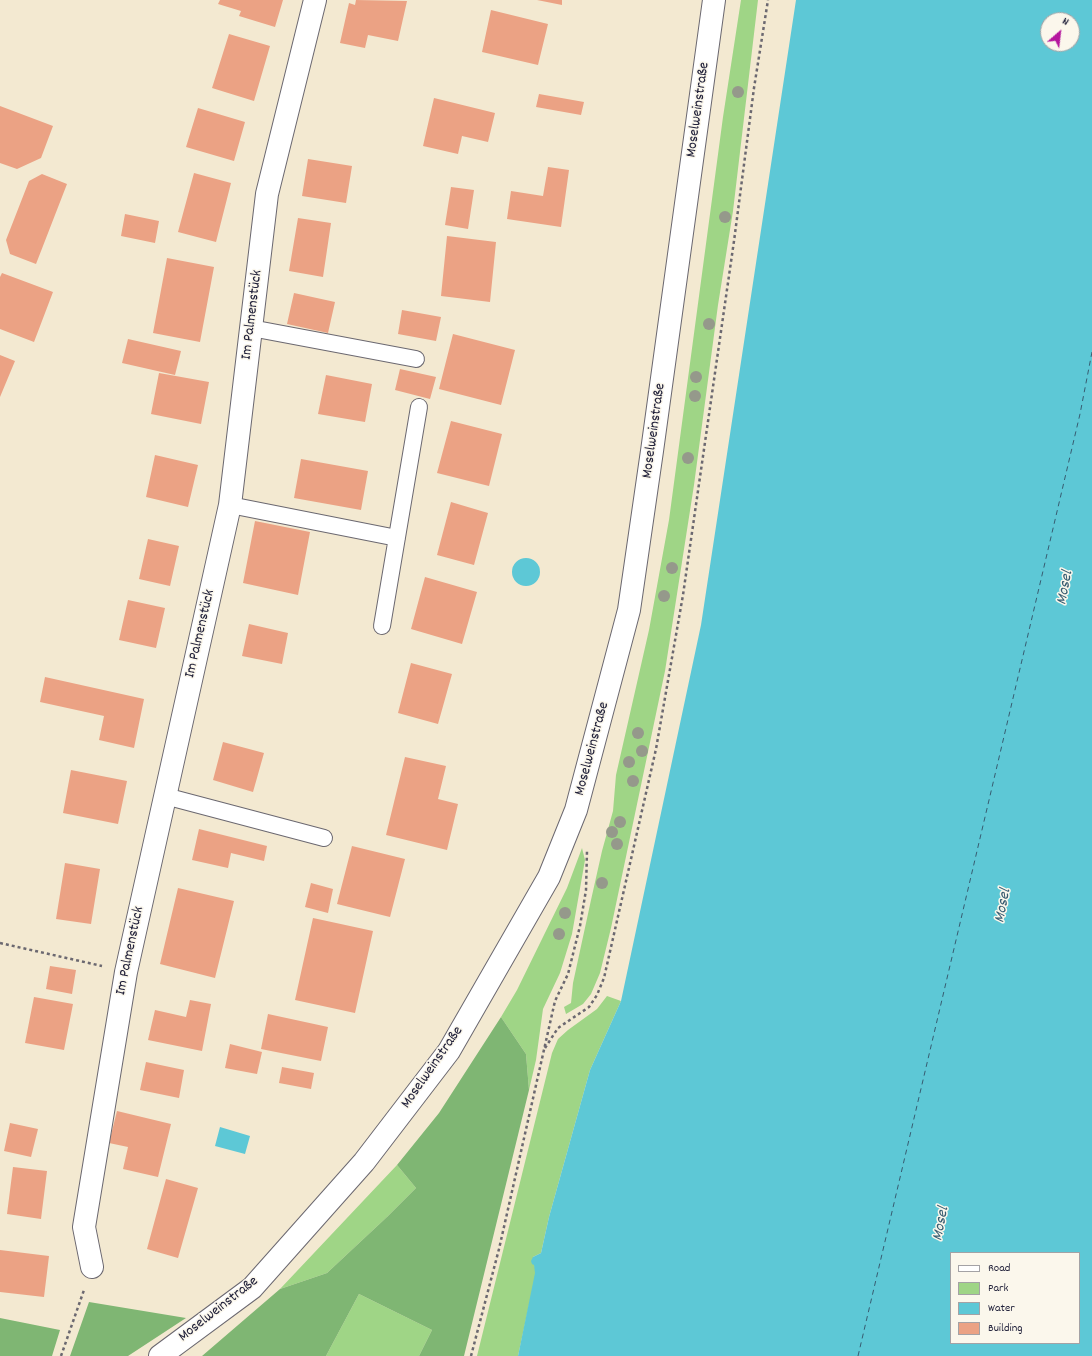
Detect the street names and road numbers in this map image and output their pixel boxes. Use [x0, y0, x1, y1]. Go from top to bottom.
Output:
street label: Moselweinstraße [683, 61, 715, 159]
street label: Im Palmenstück [239, 269, 267, 361]
street label: Moselweinstraße [639, 382, 671, 480]
street label: Im Palmenstück [182, 588, 220, 680]
street label: Moselweinstraße [572, 700, 614, 798]
street label: Im Palmenstück [113, 905, 149, 997]
street label: Moselweinstraße [398, 1023, 468, 1113]
street label: Moselweinstraße [176, 1273, 262, 1347]

